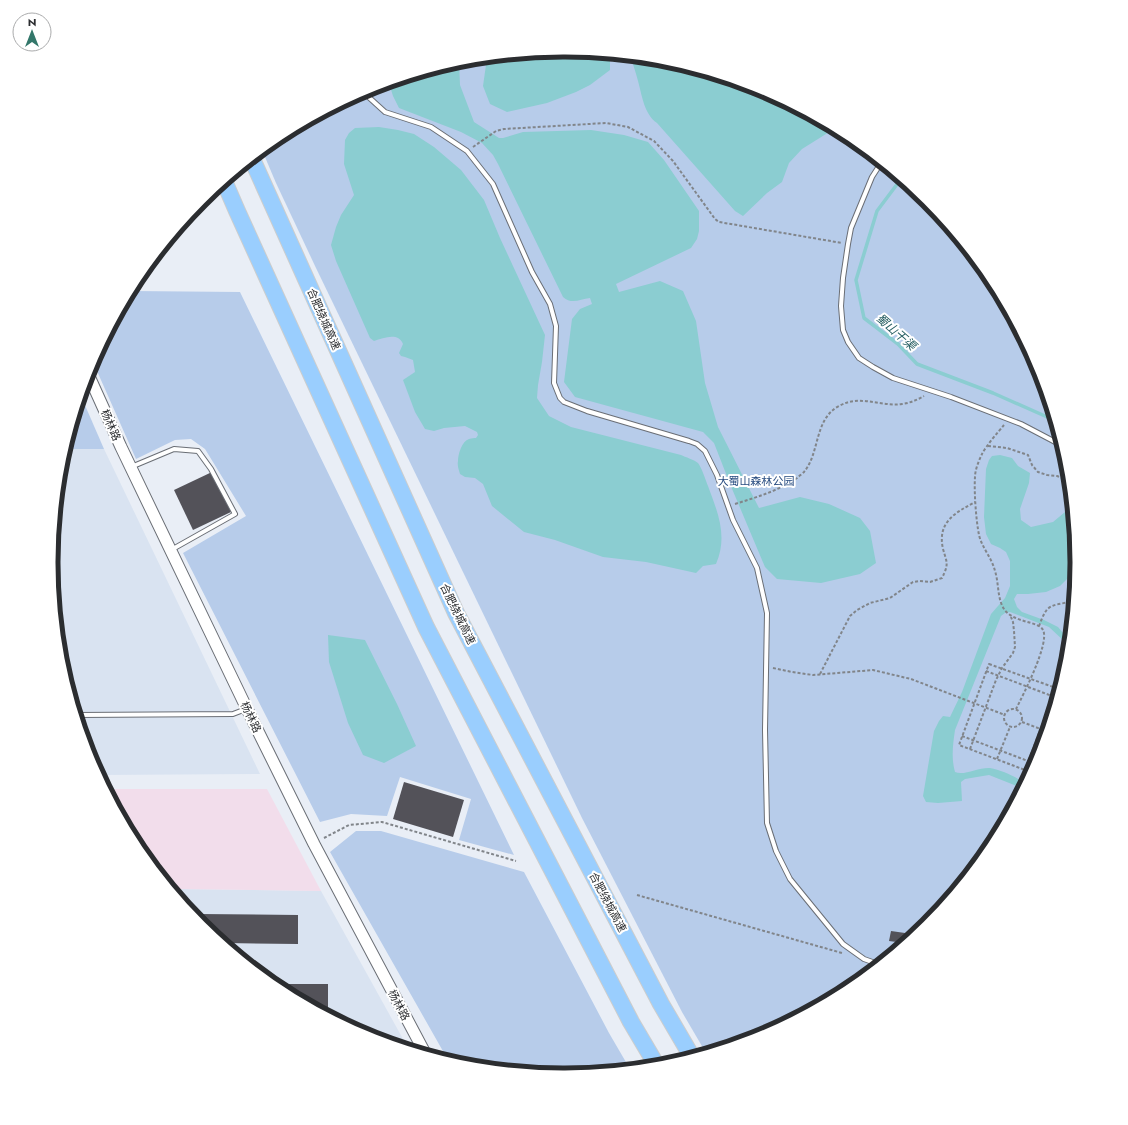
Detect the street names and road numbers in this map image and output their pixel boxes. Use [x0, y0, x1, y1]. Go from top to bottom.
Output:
street label: 合肥绕城高速 [303, 286, 345, 352]
street label: 杨林路 [97, 407, 125, 443]
street label: 合肥绕城高速 [436, 581, 480, 647]
street label: 杨林路 [237, 699, 265, 735]
street label: 合肥绕城高速 [585, 869, 631, 935]
street label: 杨林路 [384, 987, 414, 1023]

